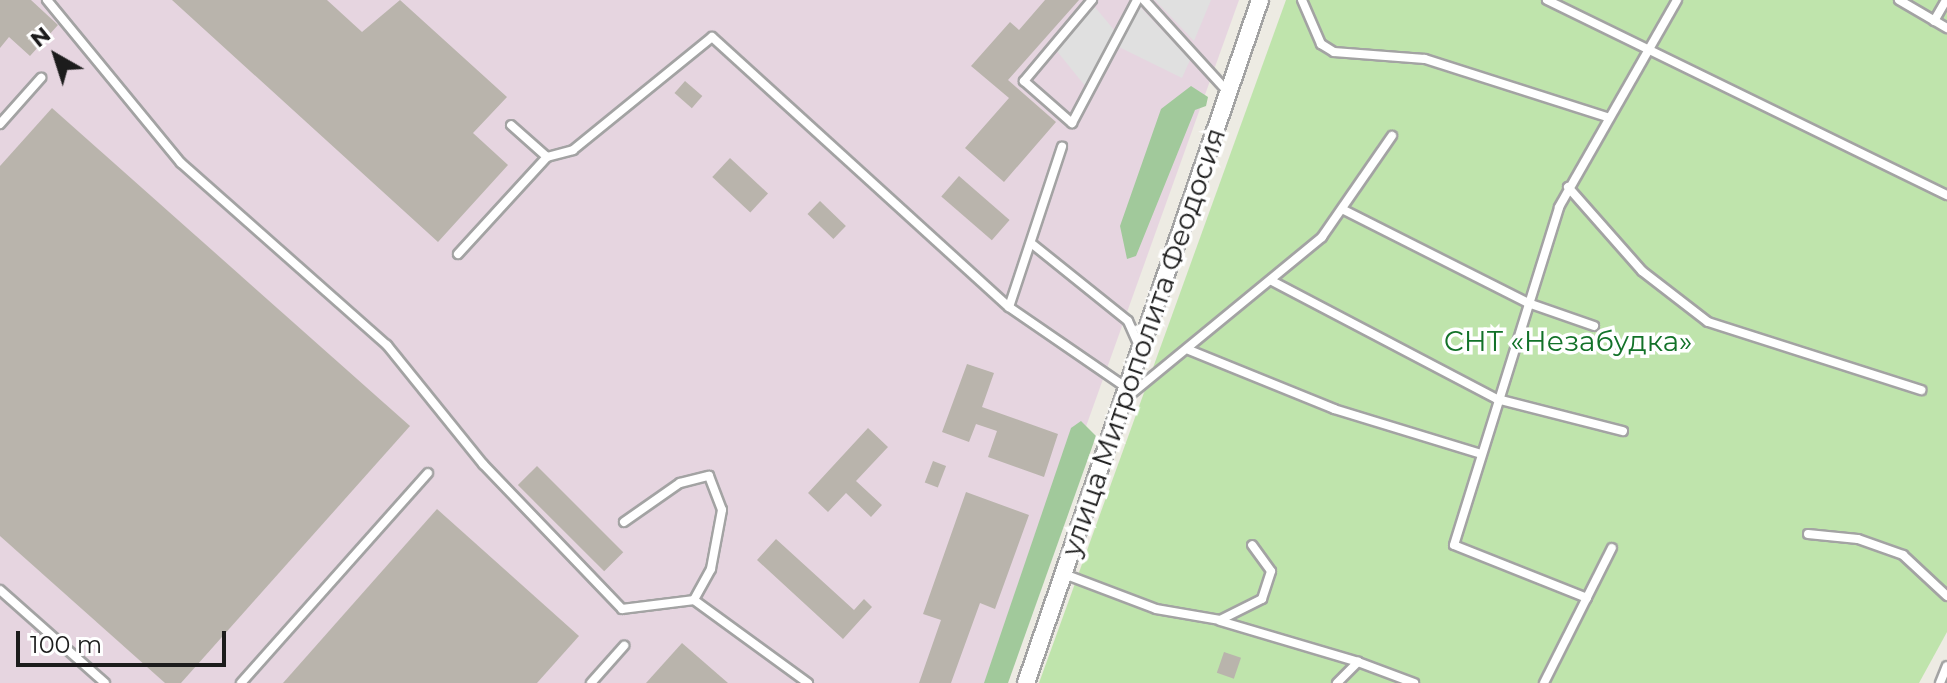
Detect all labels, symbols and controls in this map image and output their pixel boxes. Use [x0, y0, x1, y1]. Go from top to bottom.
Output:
north arrow [16, 16, 96, 96]
text: N [25, 21, 56, 53]
street label: улица Митрополита Феодосия [1054, 124, 1232, 560]
park label: СНТ «Незабудка» [1444, 324, 1692, 358]
scale bar [20, 615, 230, 665]
text: 100 m [30, 630, 102, 659]

